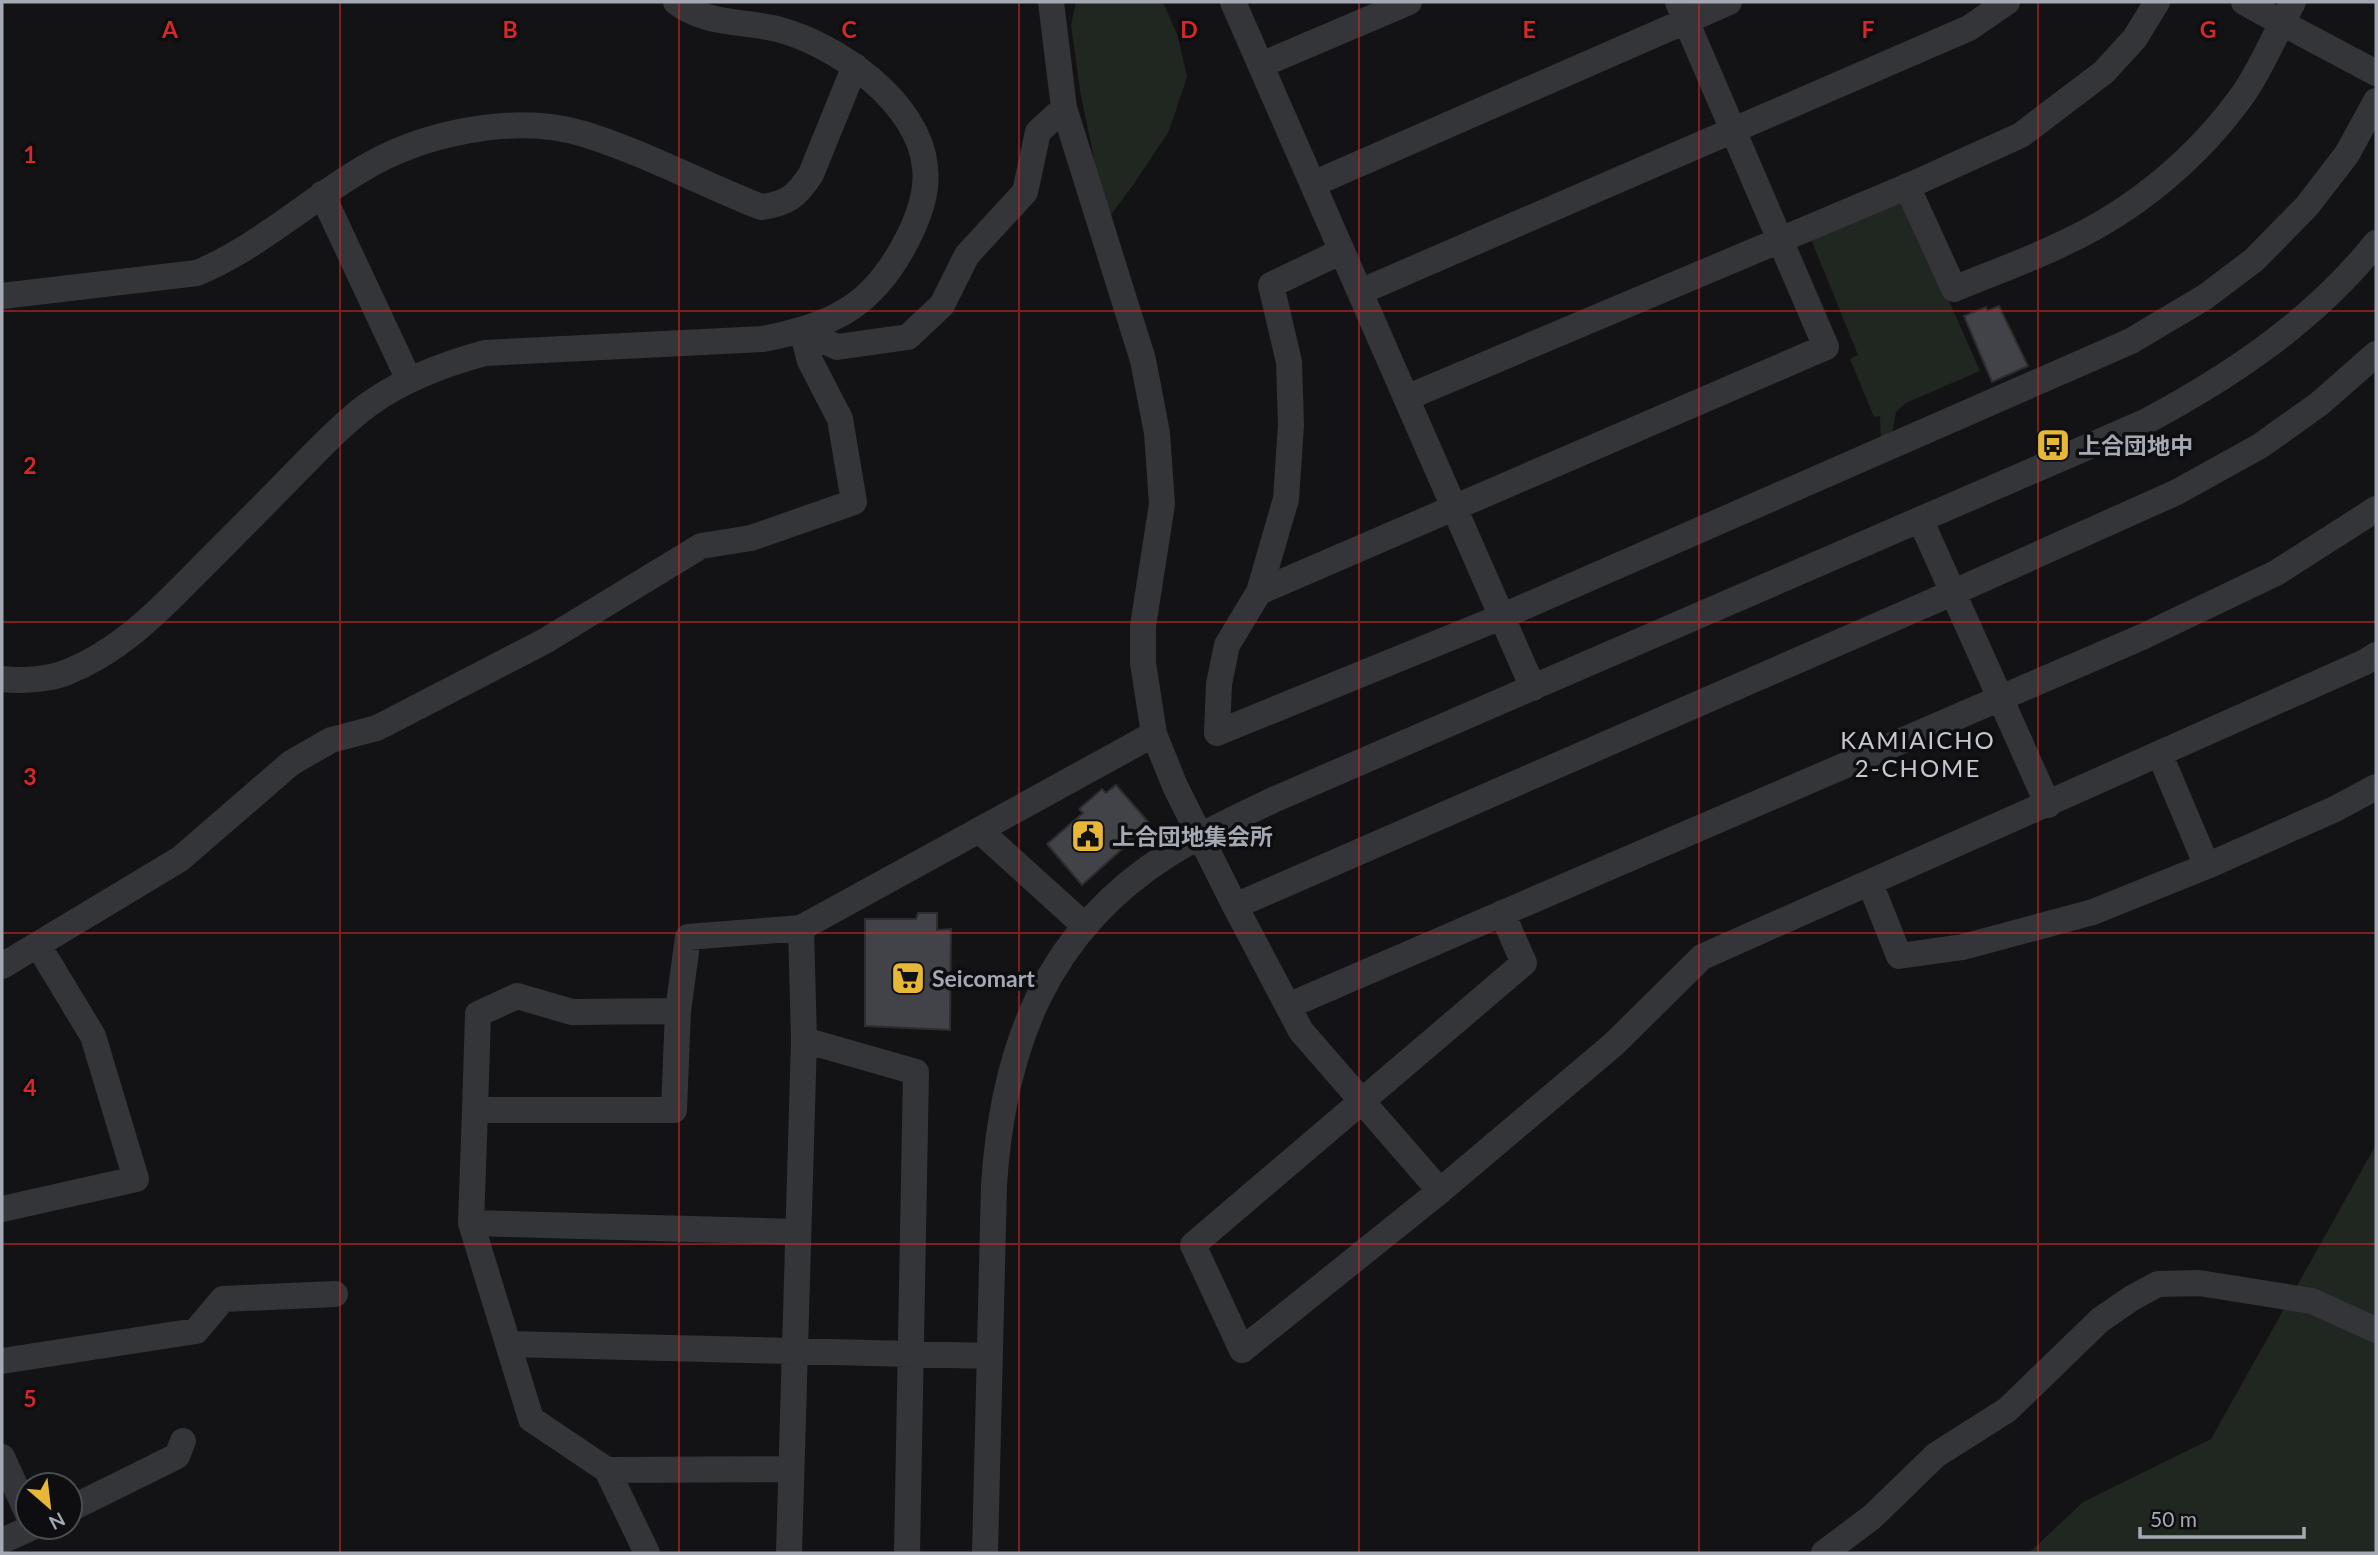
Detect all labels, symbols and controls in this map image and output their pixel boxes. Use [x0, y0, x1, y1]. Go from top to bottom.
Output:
text: A [161, 15, 179, 43]
text: B [502, 15, 518, 43]
text: C [841, 15, 857, 43]
text: D [1180, 15, 1198, 43]
text: E [1522, 15, 1536, 43]
text: F [1861, 15, 1875, 43]
text: G [2200, 15, 2216, 43]
text: 1 [23, 140, 37, 168]
bus stop icon: 上合団地中 [2034, 426, 2072, 464]
place label: 上合団地中 [2078, 431, 2193, 459]
text: 2 [23, 451, 37, 479]
district label: KAMIAICHO 2-CHOME [1840, 725, 1996, 782]
text: 3 [23, 762, 37, 790]
public building icon: 上合団地集会所 [1069, 817, 1107, 855]
place label: 上合団地集会所 [1112, 822, 1273, 850]
supermarket icon: Seicomart [889, 959, 927, 997]
place label: Seicomart [932, 964, 1035, 992]
text: 4 [23, 1073, 37, 1101]
text: 5 [23, 1384, 37, 1412]
north arrow [14, 1471, 84, 1541]
scale bar [2140, 1496, 2304, 1540]
text: 50 m [2150, 1506, 2197, 1531]
text: N [45, 1508, 69, 1535]

